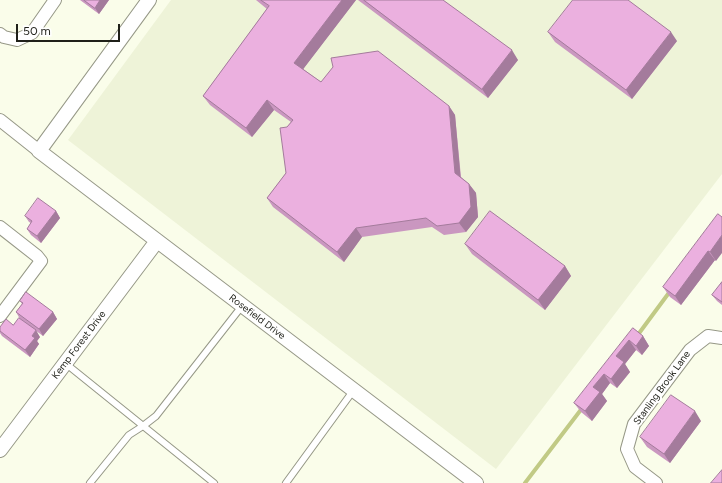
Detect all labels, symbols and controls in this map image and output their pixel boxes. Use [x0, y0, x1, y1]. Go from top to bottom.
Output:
scale bar [18, 16, 122, 42]
text: 50 m [23, 24, 51, 38]
street label: Rosefield Drive [227, 292, 287, 342]
street label: Kemp Forest Drive [49, 308, 109, 382]
street label: Stanling Brook Lane [631, 349, 693, 427]

